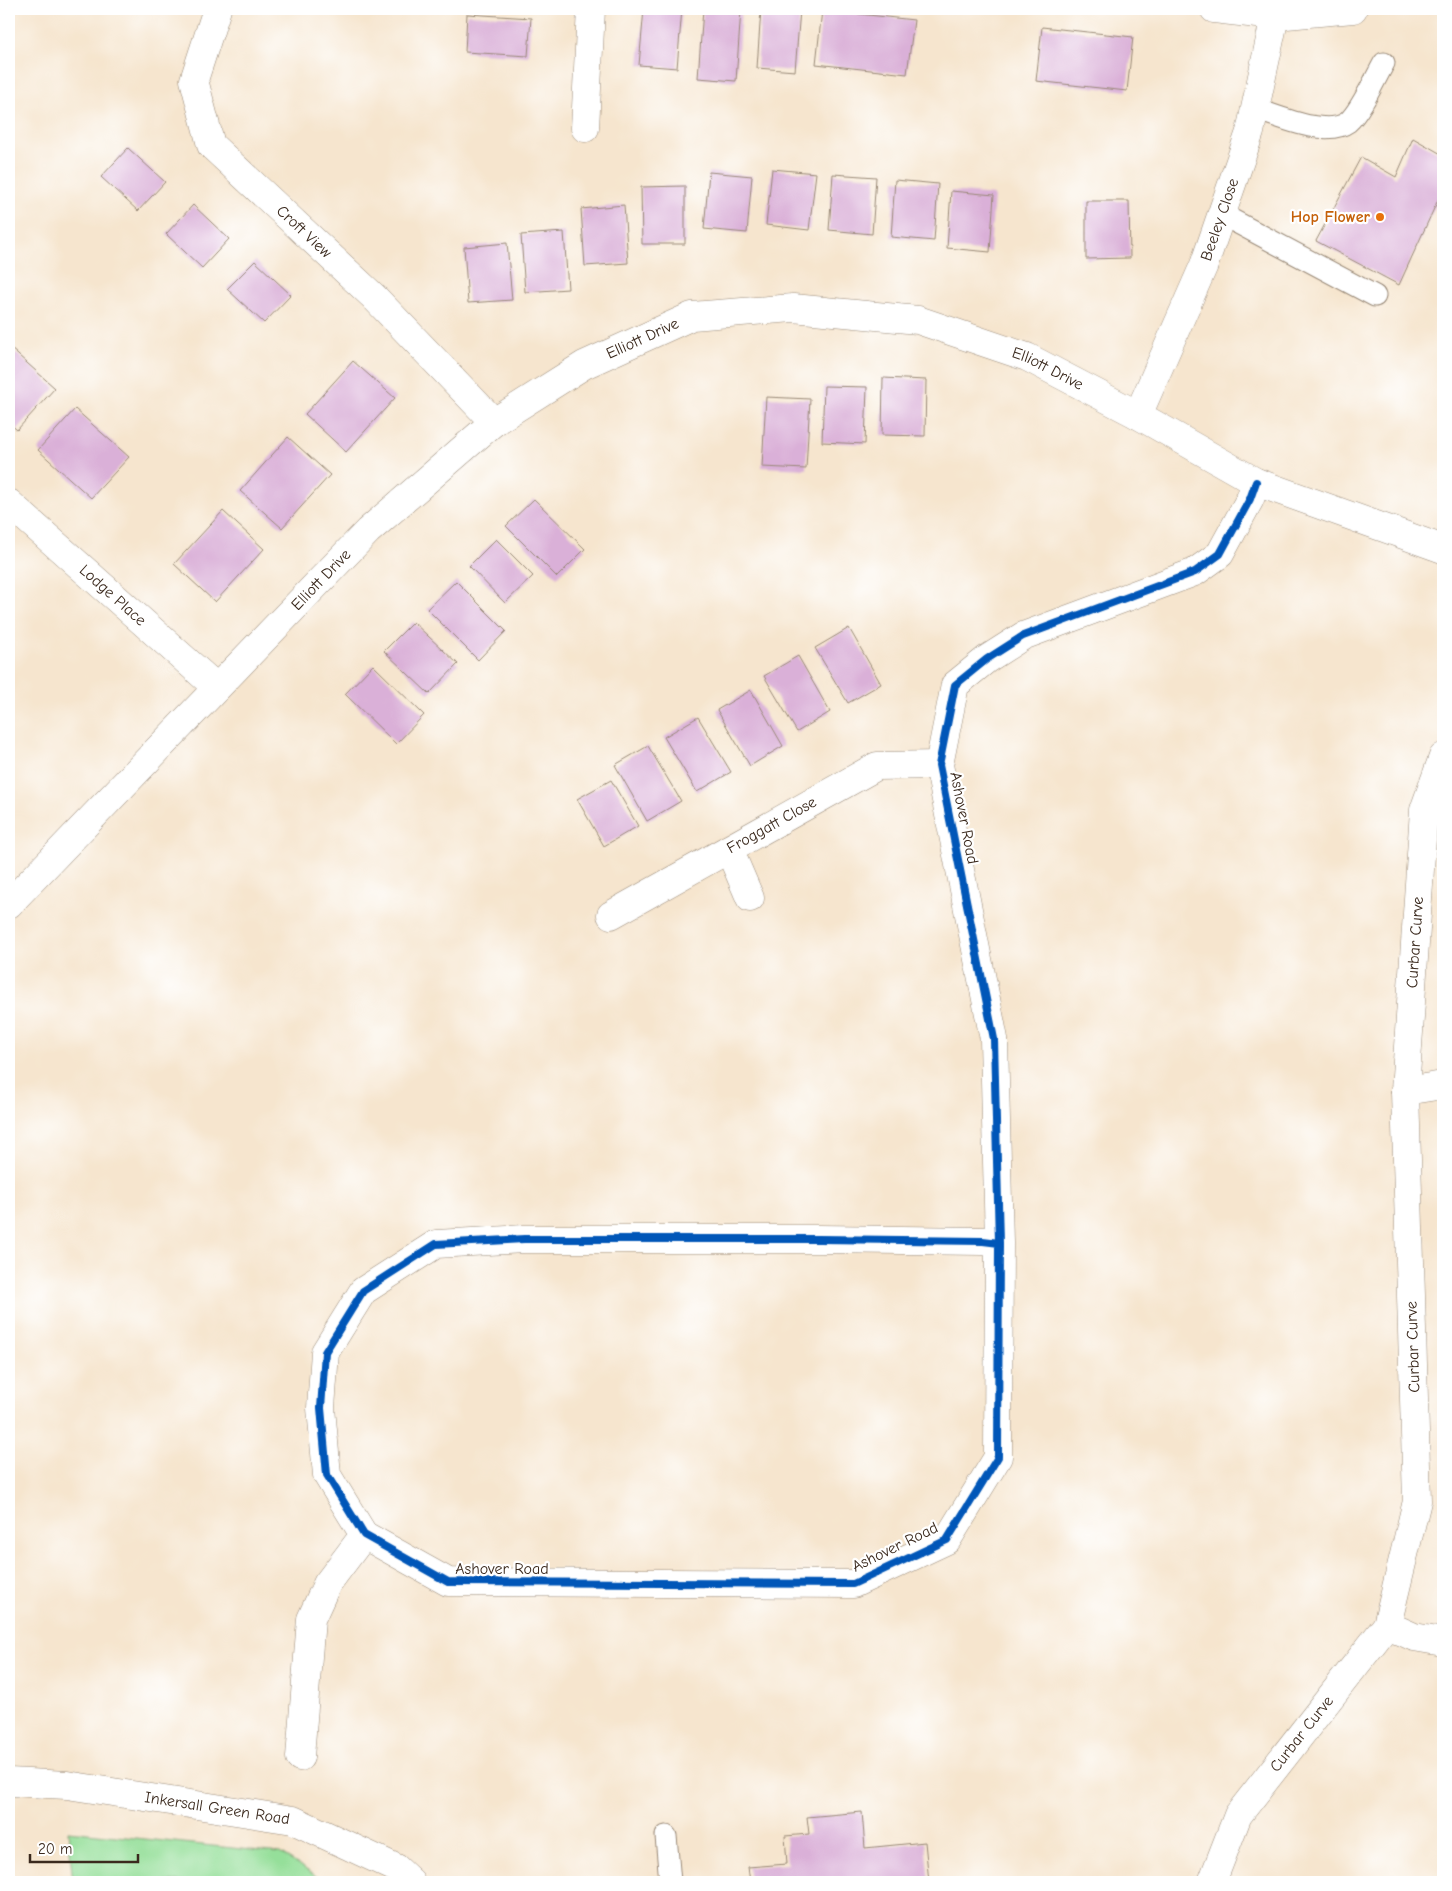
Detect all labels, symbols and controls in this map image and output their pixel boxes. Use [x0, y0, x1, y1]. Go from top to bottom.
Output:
street label: Beeley Close [1197, 176, 1242, 263]
street label: Croft View [273, 202, 336, 262]
place label: Hop Flower [1291, 208, 1371, 226]
marker: Hop Flower [1374, 211, 1386, 223]
street label: Elliott Drive [603, 314, 682, 363]
street label: Elliott Drive [1010, 344, 1086, 394]
street label: Elliott Drive [288, 546, 354, 614]
street label: Lodge Place [76, 561, 150, 630]
street label: Ashover Road [946, 770, 982, 866]
street label: Froggatt Close [724, 793, 820, 857]
street label: Curbar Curve [1403, 896, 1427, 989]
street label: Curbar Curve [1402, 1301, 1424, 1393]
street label: Ashover Road [849, 1518, 941, 1576]
street label: Ashover Road [455, 1560, 549, 1578]
street label: Curbar Curve [1266, 1692, 1337, 1775]
street label: Inkersall Green Road [143, 1788, 291, 1828]
scale bar [30, 1831, 138, 1863]
text: 20 m [38, 1840, 72, 1858]

